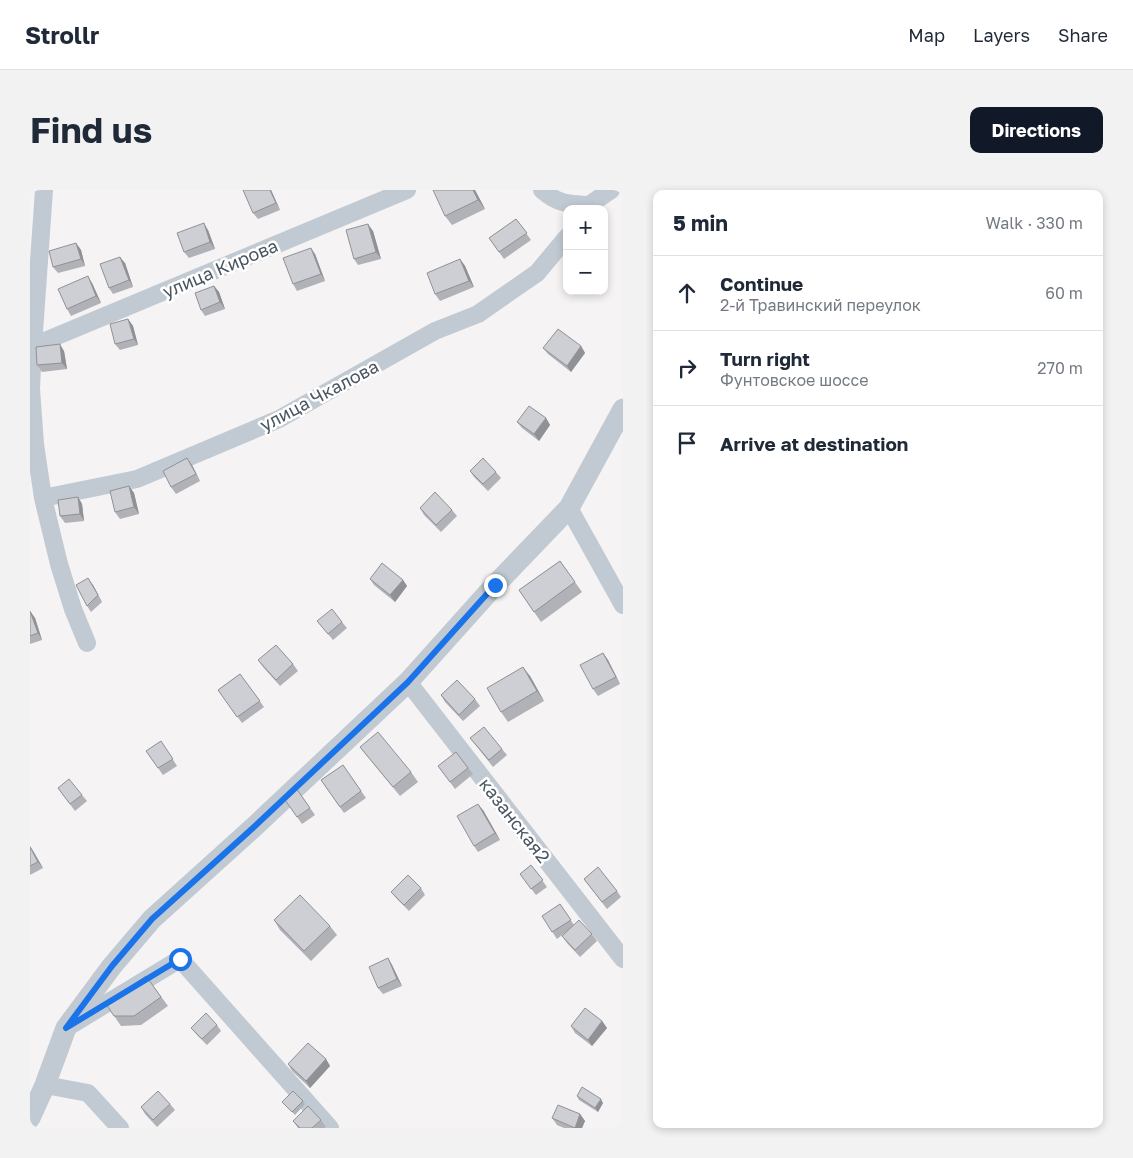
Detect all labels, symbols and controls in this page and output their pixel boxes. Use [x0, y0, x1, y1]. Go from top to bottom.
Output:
text: Strollr [25, 20, 99, 49]
text: Map [908, 24, 945, 46]
text: Layers [973, 24, 1030, 46]
text: Share [1058, 24, 1108, 46]
button: Directions [970, 107, 1103, 153]
text: Find us [30, 109, 152, 151]
map controls [563, 205, 608, 295]
button: + [563, 205, 608, 250]
text: 5 min [673, 210, 728, 236]
text: Walk · 330 m [985, 213, 1083, 233]
street label: улица Кирова [159, 234, 281, 302]
button: − [563, 250, 608, 295]
text: Continue [720, 272, 803, 295]
icon: ahead [673, 279, 701, 307]
text: 60 m [1045, 283, 1083, 303]
text: 2-й Травинский переулок [720, 295, 921, 315]
text: Turn right [720, 347, 810, 370]
street label: улица Чкалова [256, 354, 382, 436]
icon: right [673, 354, 701, 382]
text: 270 m [1037, 358, 1083, 378]
text: Фунтовское шоссе [720, 370, 869, 390]
icon: arrive [673, 429, 701, 457]
text: Arrive at destination [720, 432, 908, 455]
route end [484, 574, 507, 597]
street label: казанская2 [475, 773, 555, 867]
route start [169, 948, 192, 971]

